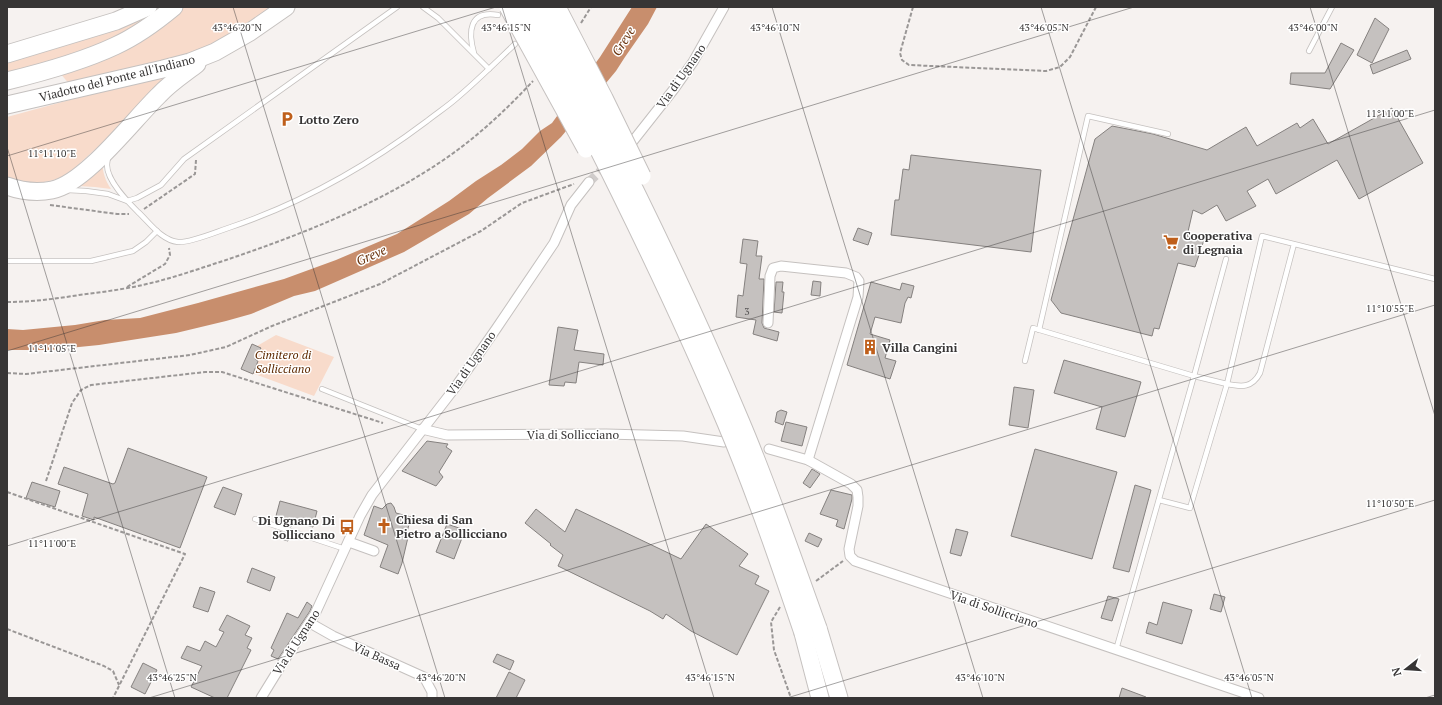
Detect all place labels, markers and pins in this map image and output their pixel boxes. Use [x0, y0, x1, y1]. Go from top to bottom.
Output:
parking icon: Lotto Zero [278, 110, 296, 128]
place label: Lotto Zero [299, 112, 359, 127]
place label: Cooperativa di Legnaia [1183, 228, 1253, 257]
supermarket icon: Cooperativa di Legnaia [1162, 233, 1180, 251]
building icon: Villa Cangini [861, 338, 879, 356]
place label: Villa Cangini [882, 340, 957, 355]
place label: Chiesa di San Pietro a Sollicciano [396, 512, 507, 541]
place label: Di Ugnano Di Sollicciano [258, 513, 335, 542]
church icon: Chiesa di San Pietro a Sollicciano [375, 517, 393, 535]
bus stop icon: Di Ugnano Di Sollicciano [338, 518, 356, 536]

